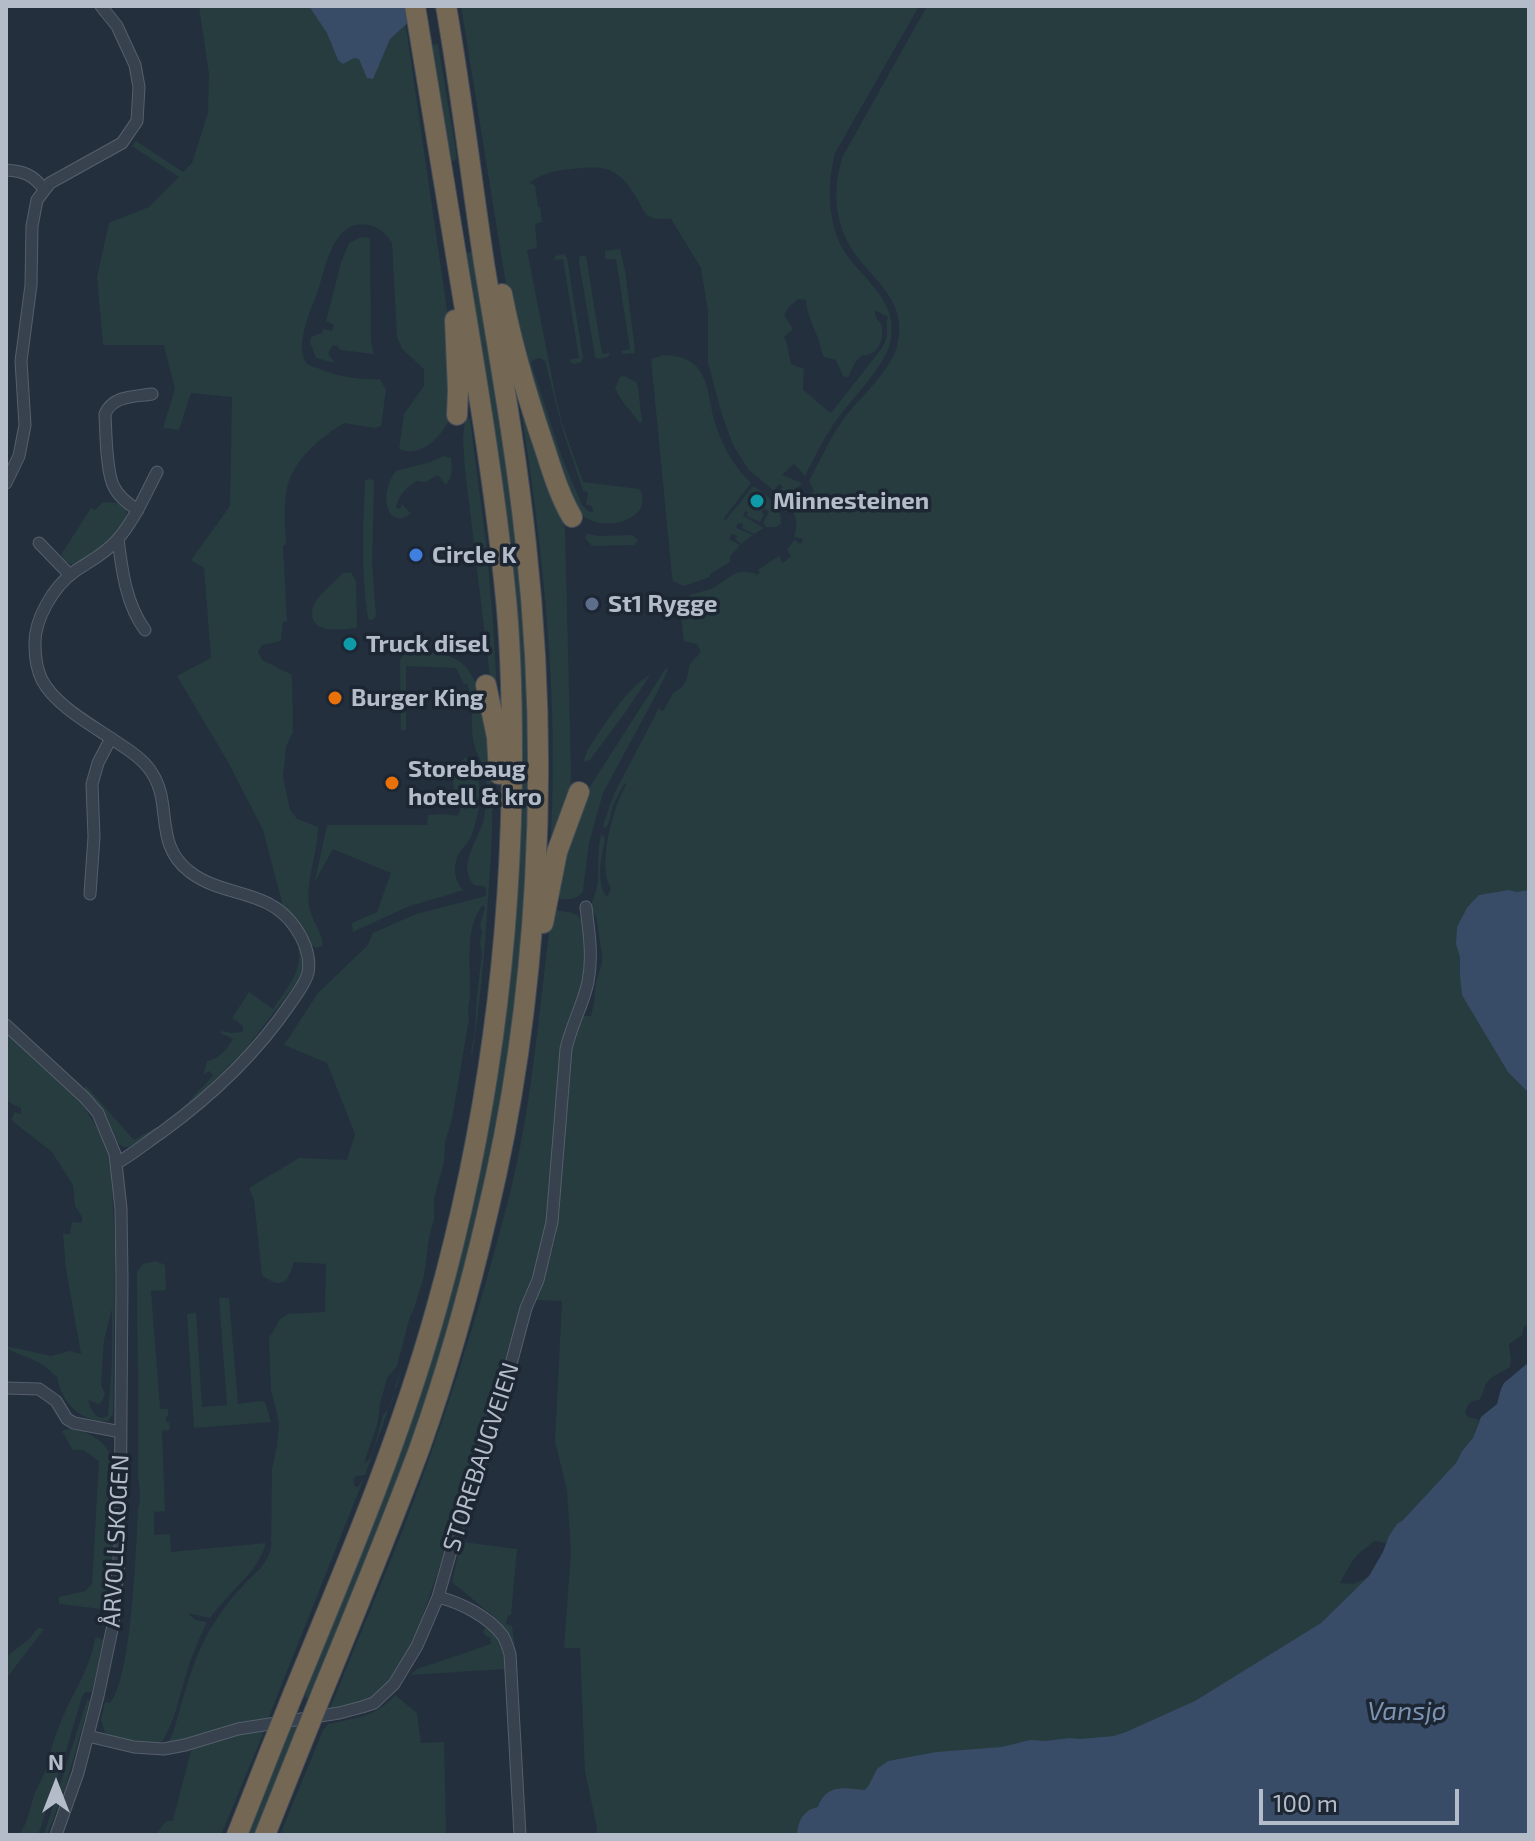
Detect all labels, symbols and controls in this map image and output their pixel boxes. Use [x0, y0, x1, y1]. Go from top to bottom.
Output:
place label: Minnesteinen [773, 487, 929, 515]
marker: Minnesteinen [748, 492, 766, 510]
place label: Circle K [432, 541, 517, 569]
marker: Circle K [407, 546, 425, 564]
place label: St1 Rygge [608, 590, 718, 618]
marker: St1 Rygge [583, 595, 601, 613]
place label: Truck disel [366, 630, 489, 658]
marker: Truck disel [341, 635, 359, 653]
place label: Burger King [351, 684, 484, 712]
marker: Burger King [326, 689, 344, 707]
place label: Storebaug hotell & kro [408, 755, 542, 811]
marker: Storebaug hotell & kro [383, 774, 401, 792]
street label: STOREBAUGVEIEN [437, 1359, 525, 1555]
street label: ÅRVOLLSKOGEN [97, 1454, 135, 1628]
water label: Vansjø [1368, 1695, 1446, 1727]
north arrow [16, 1745, 96, 1825]
text: N [48, 1748, 64, 1774]
scale bar [1263, 1773, 1463, 1823]
text: 100 m [1273, 1788, 1338, 1817]

